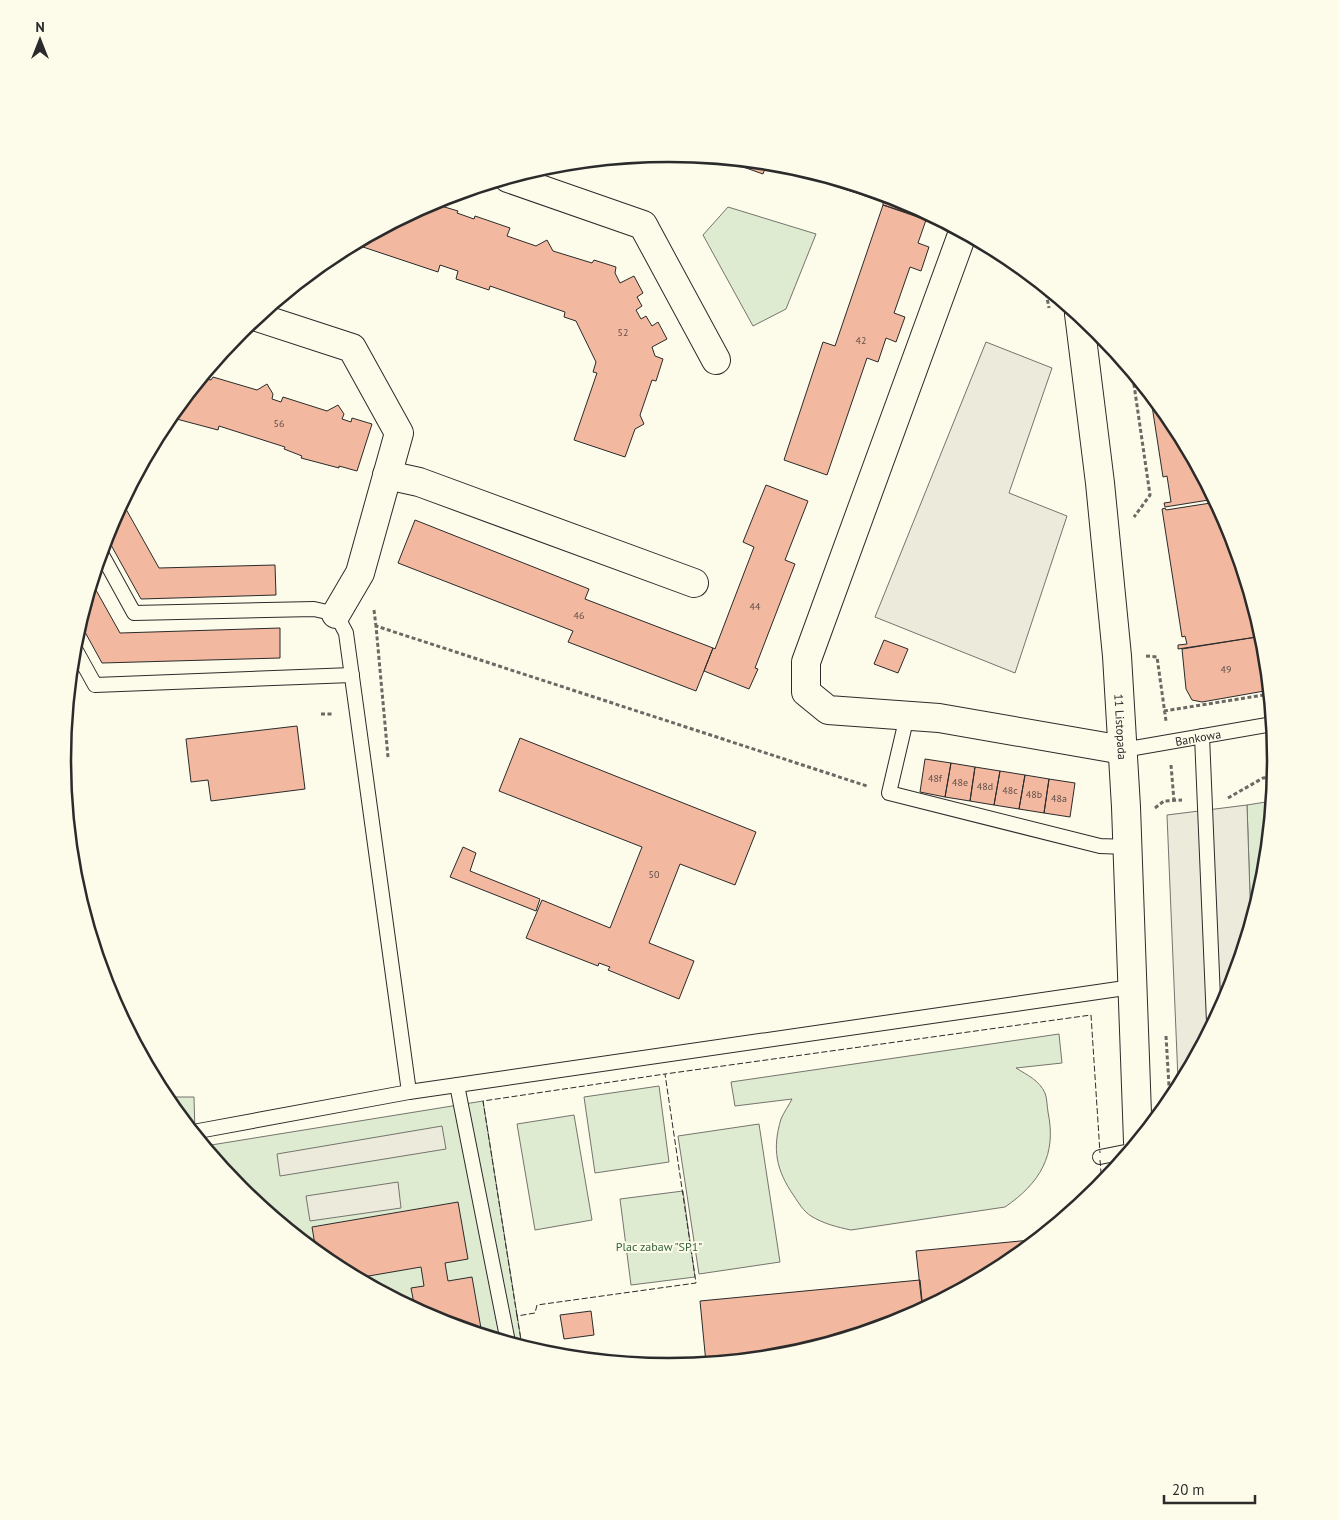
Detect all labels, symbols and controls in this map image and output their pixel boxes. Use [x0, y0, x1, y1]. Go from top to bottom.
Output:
north arrow [15, 15, 65, 65]
text: N [35, 18, 45, 36]
house number: 52 [618, 326, 628, 339]
house number: 42 [856, 334, 866, 347]
house number: 56 [274, 417, 284, 430]
house number: 44 [750, 600, 761, 613]
house number: 46 [574, 609, 584, 622]
house number: 49 [1221, 663, 1231, 676]
street label: 11 Listopada [1112, 693, 1131, 760]
street label: Bankowa [1174, 726, 1222, 748]
house number: 48f [928, 772, 943, 785]
house number: 48e [952, 776, 968, 789]
house number: 48d [977, 780, 993, 793]
house number: 48c [1002, 784, 1018, 797]
house number: 48b [1026, 788, 1042, 801]
house number: 48a [1051, 792, 1067, 805]
house number: 50 [649, 868, 660, 881]
park label: Plac zabaw "SP1" [616, 1239, 702, 1254]
scale bar [1164, 1472, 1255, 1504]
text: 20 m [1172, 1480, 1205, 1499]

